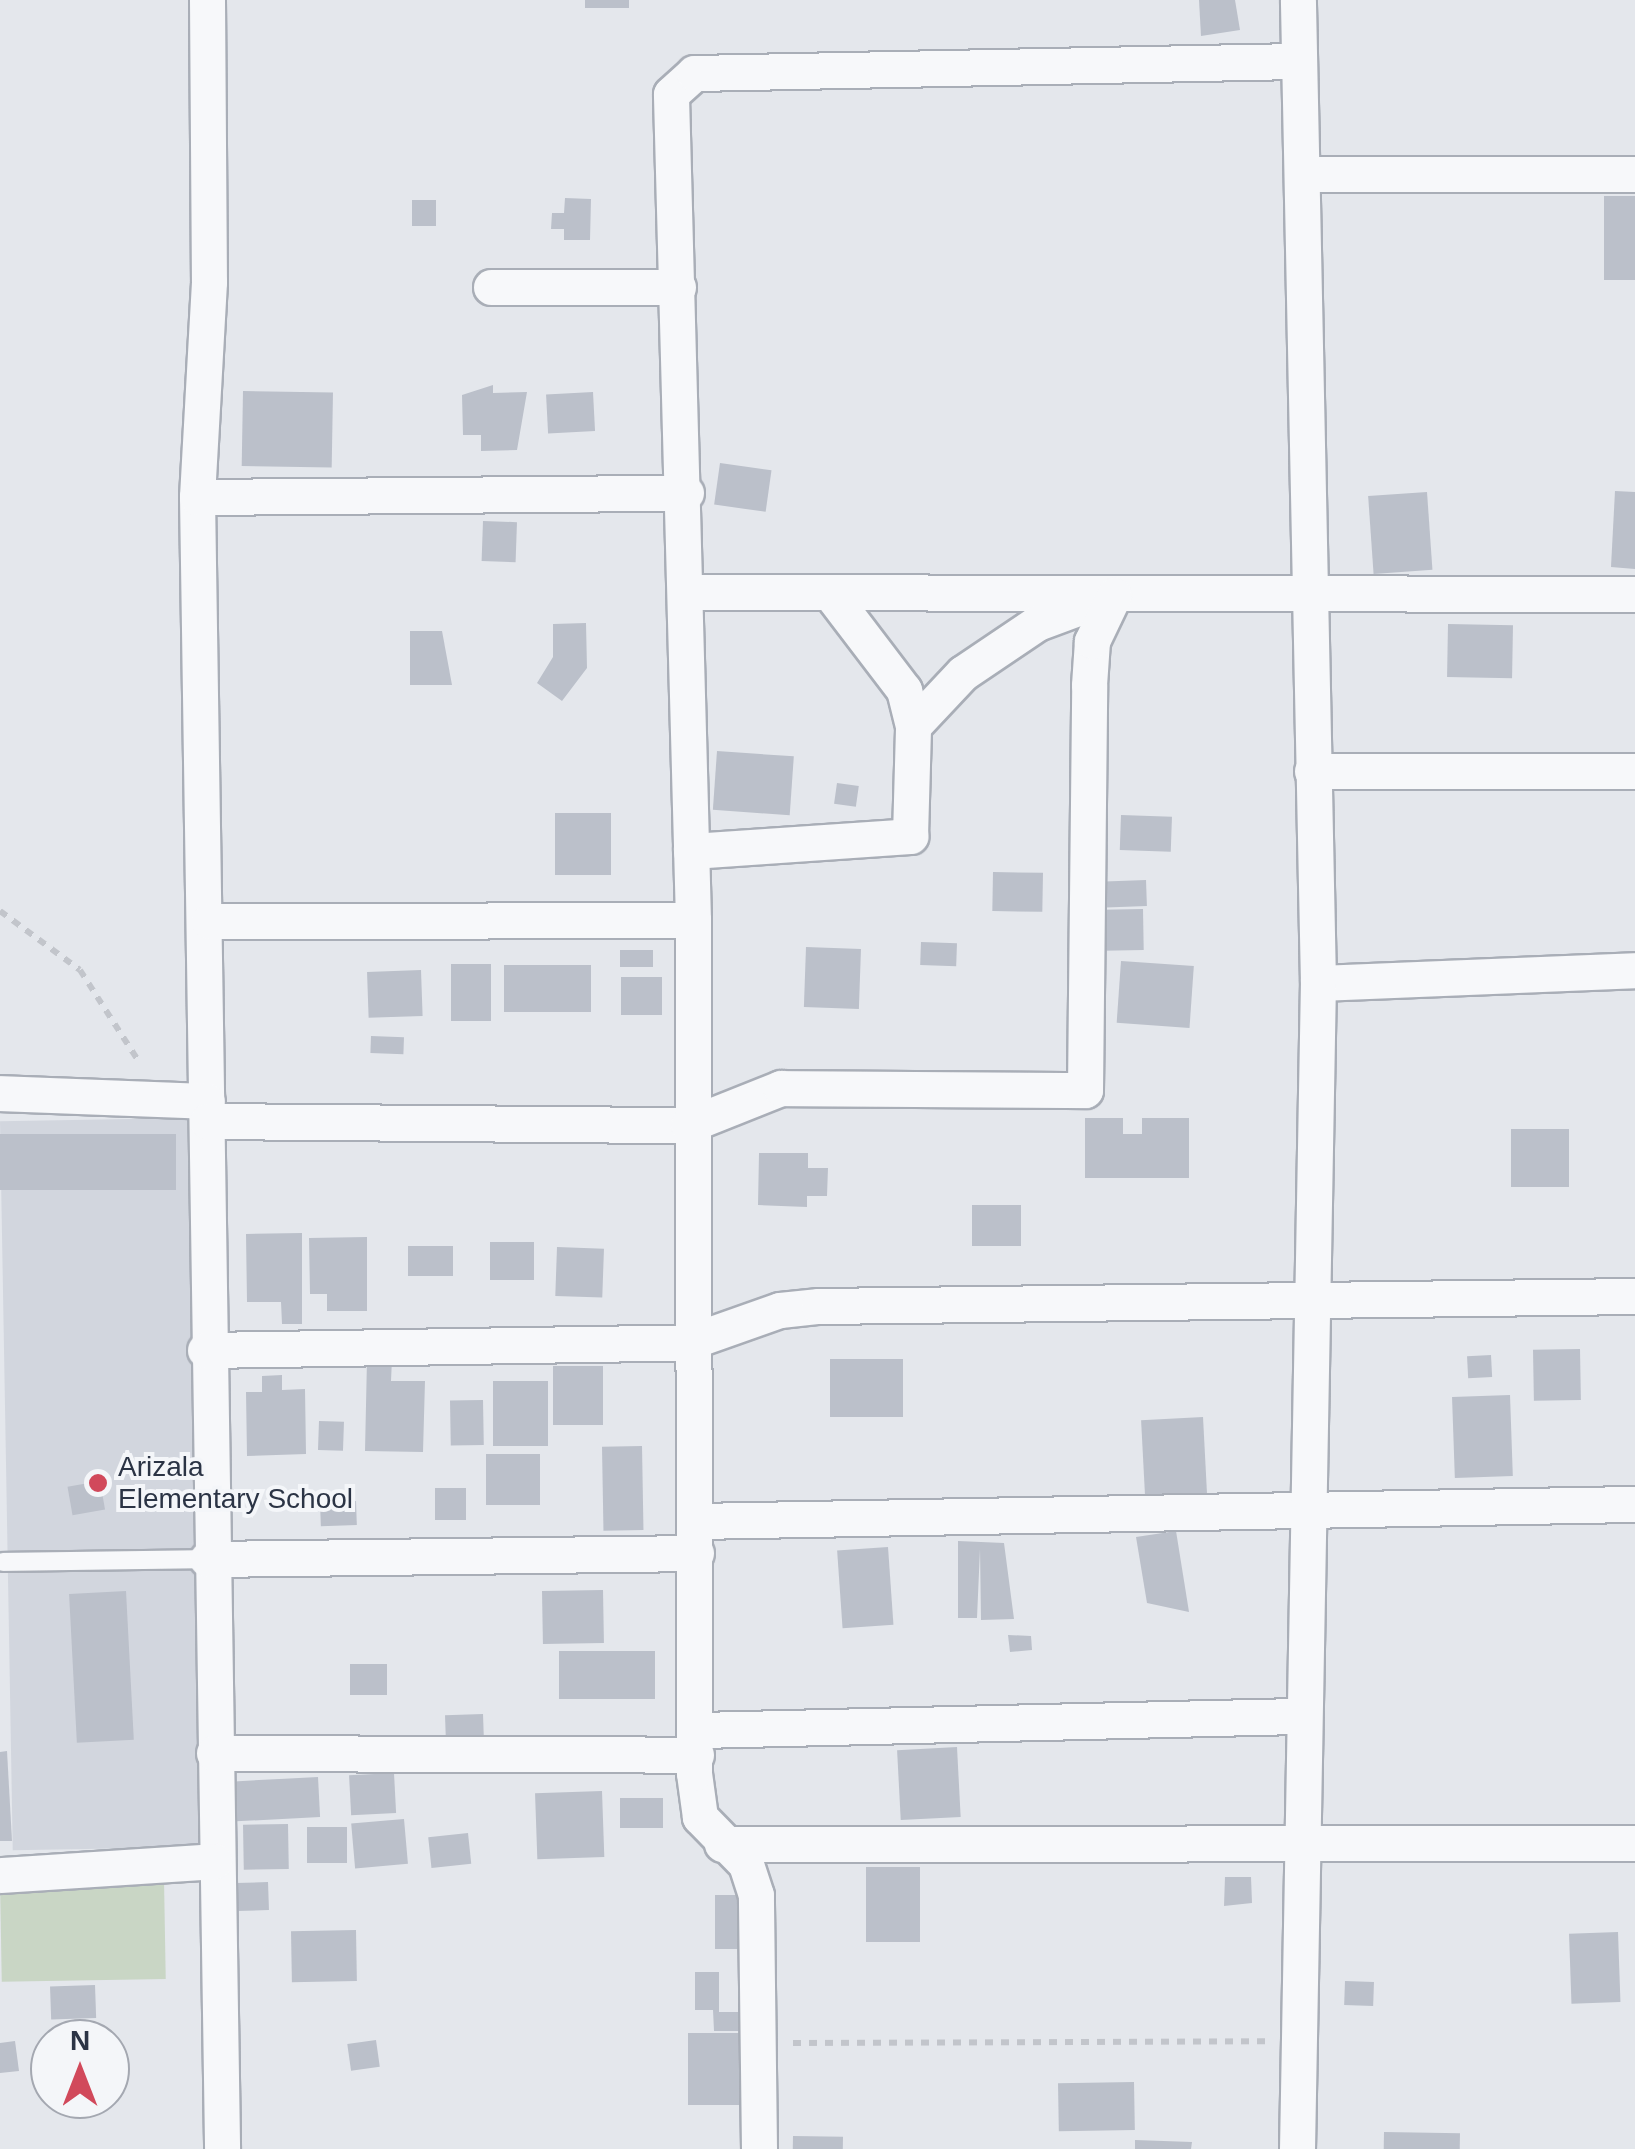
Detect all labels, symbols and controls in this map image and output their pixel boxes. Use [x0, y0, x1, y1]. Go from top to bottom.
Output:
place label: Arizala Elementary School [118, 1450, 353, 1516]
marker: Arizala Elementary School [87, 1472, 109, 1494]
north arrow [30, 2019, 130, 2119]
text: N [70, 2025, 90, 2056]

